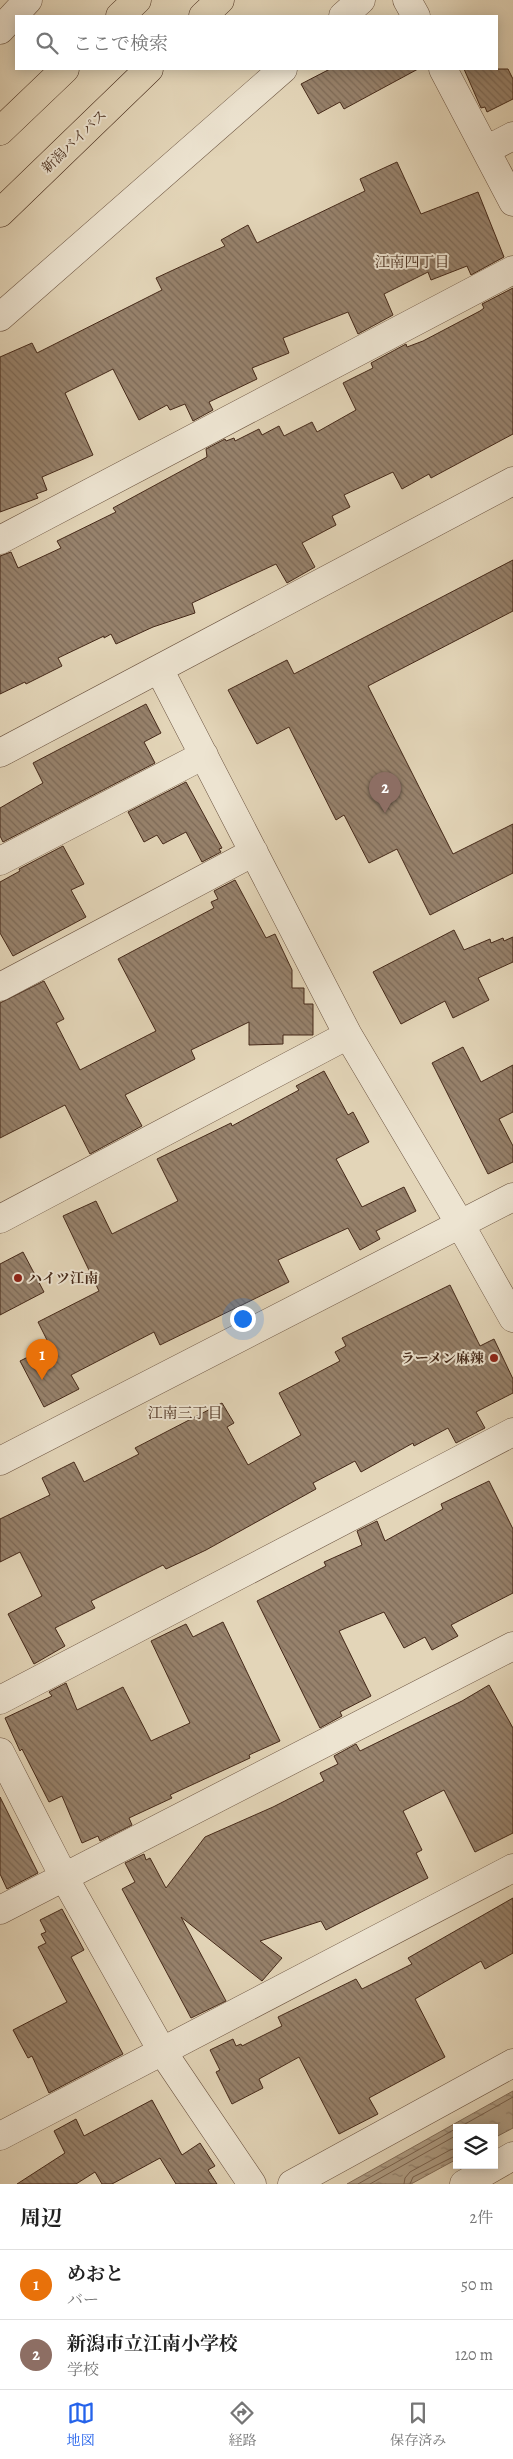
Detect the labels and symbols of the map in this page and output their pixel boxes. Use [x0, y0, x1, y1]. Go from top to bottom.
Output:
street label: 新潟バイパス [38, 105, 111, 177]
district label: 江南四丁目 [374, 252, 450, 272]
pin: 2 [369, 772, 401, 813]
place label: ハイツ江南 [28, 1269, 98, 1288]
marker: ハイツ江南 [12, 1272, 24, 1284]
your location [230, 1306, 256, 1332]
pin: 1 [26, 1339, 58, 1380]
place label: ラーメン麻辣 [401, 1349, 484, 1368]
marker: ラーメン麻辣 [488, 1352, 500, 1364]
district label: 江南三丁目 [147, 1403, 223, 1423]

